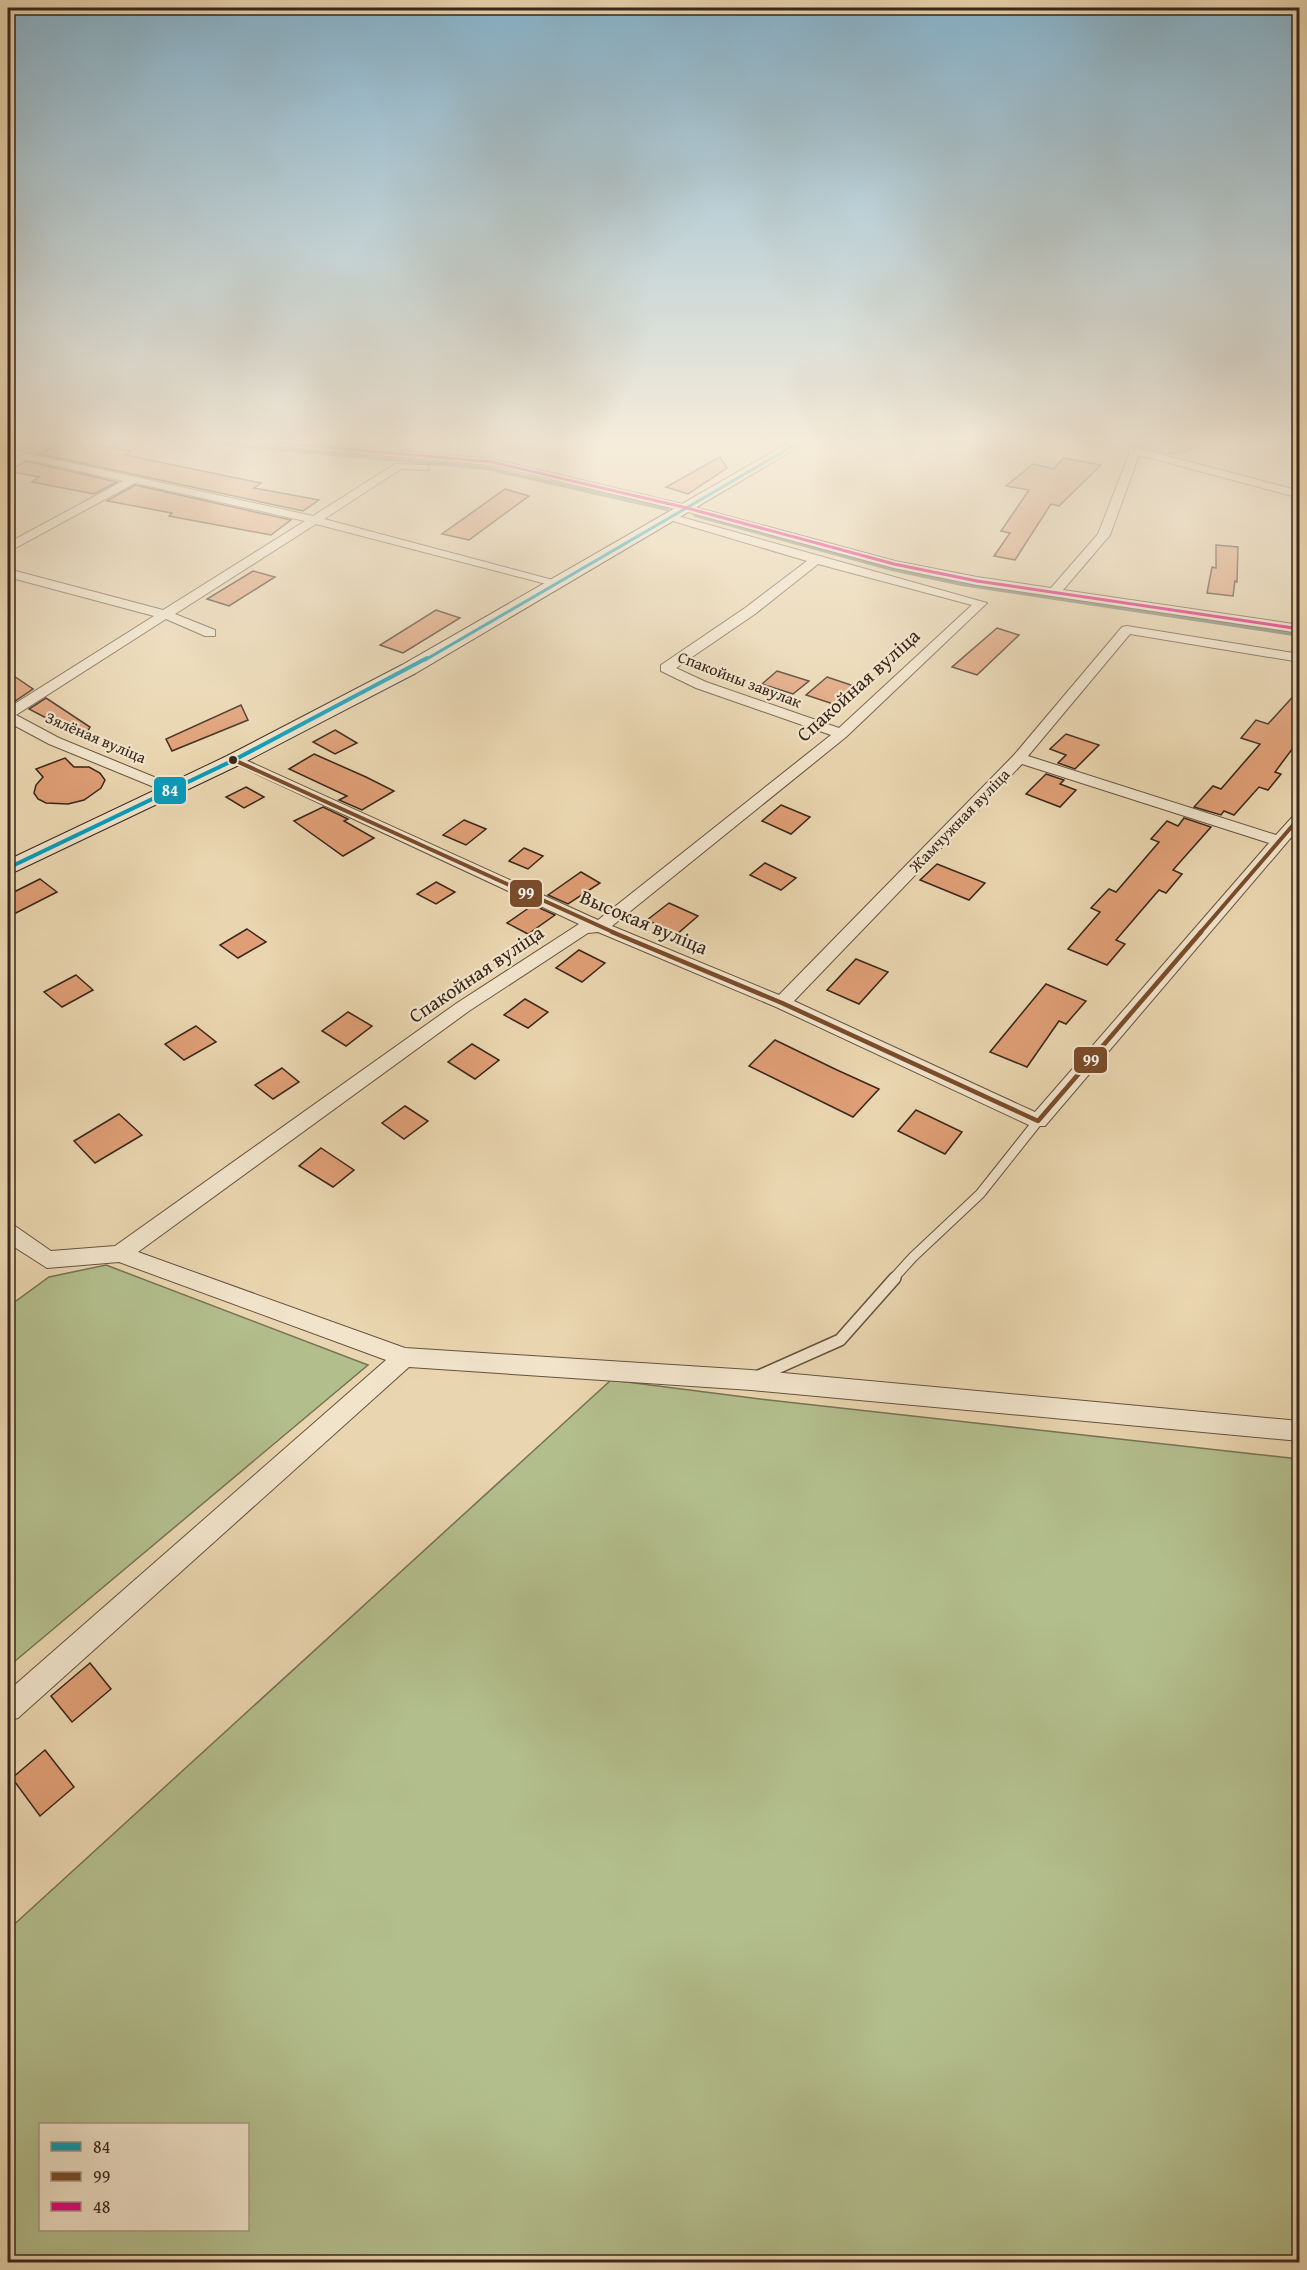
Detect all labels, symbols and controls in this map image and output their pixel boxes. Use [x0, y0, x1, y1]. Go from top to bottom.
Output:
street label: Спакойная вуліца [789, 621, 926, 748]
street label: Спакойны завулак [675, 644, 806, 714]
street label: Зялёная вуліца [42, 705, 150, 769]
unlabelled marker [227, 754, 239, 766]
street label: Жамчужная вуліца [902, 762, 1015, 878]
line badge: 84 [153, 776, 187, 805]
text: 84 [162, 778, 178, 802]
line badge: 99 [509, 879, 543, 908]
text: 99 [518, 881, 534, 905]
street label: Высокая вуліца [576, 882, 713, 962]
street label: Спакойная вуліца [402, 917, 549, 1030]
line badge: 99 [1073, 1046, 1108, 1074]
text: 99 [1083, 1048, 1099, 1072]
legend [39, 2123, 249, 2231]
text: 84 [93, 2133, 110, 2160]
text: 99 [93, 2163, 110, 2190]
text: 48 [93, 2193, 110, 2220]

